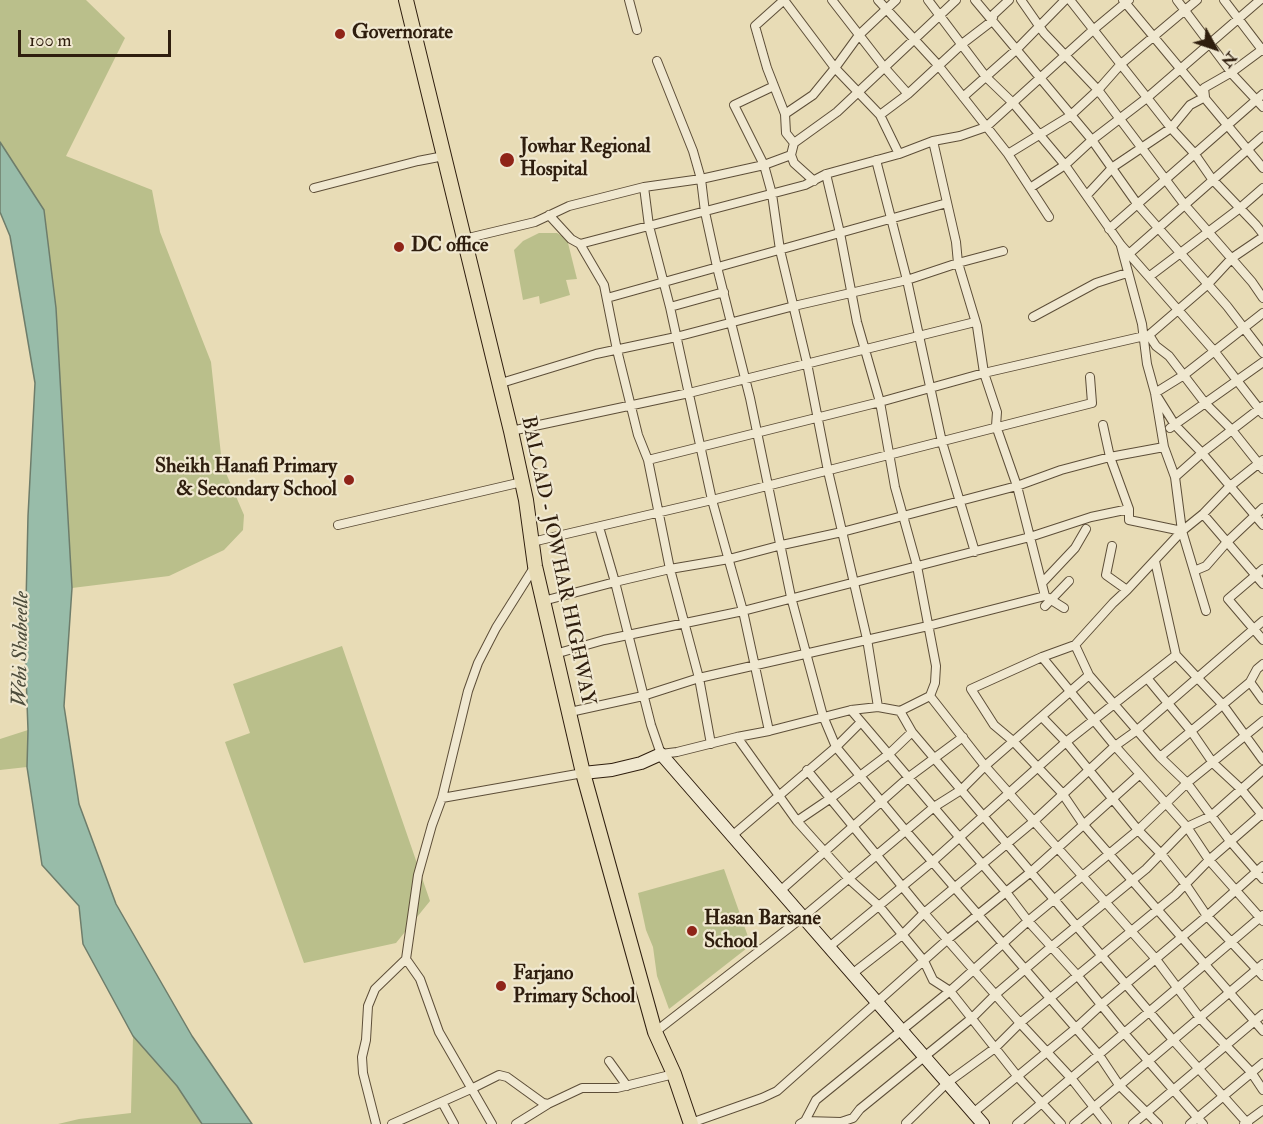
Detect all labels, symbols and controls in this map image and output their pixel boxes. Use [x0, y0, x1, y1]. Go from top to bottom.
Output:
scale bar [21, 18, 174, 56]
north arrow [1185, 18, 1245, 78]
place label: Governorate [352, 22, 453, 46]
marker: Governorate [333, 27, 347, 41]
text: 100 m [29, 29, 72, 52]
text: N [1217, 48, 1241, 71]
place label: Jowhar Regional Hospital [520, 136, 651, 183]
marker: Jowhar Regional Hospital [498, 151, 516, 169]
place label: DC office [411, 235, 488, 259]
marker: DC office [392, 240, 406, 254]
street label: BALCAD - JOWHAR HIGHWAY [515, 414, 599, 708]
place label: Sheikh Hanafi Primary & Secondary School [155, 456, 337, 503]
marker: Sheikh Hanafi Primary & Secondary School [342, 473, 356, 487]
water label: Webi Shabeelle [8, 591, 36, 707]
place label: Hasan Barsane School [704, 908, 821, 955]
marker: Hasan Barsane School [685, 924, 699, 938]
place label: Farjano Primary School [513, 963, 635, 1010]
marker: Farjano Primary School [494, 979, 508, 993]

